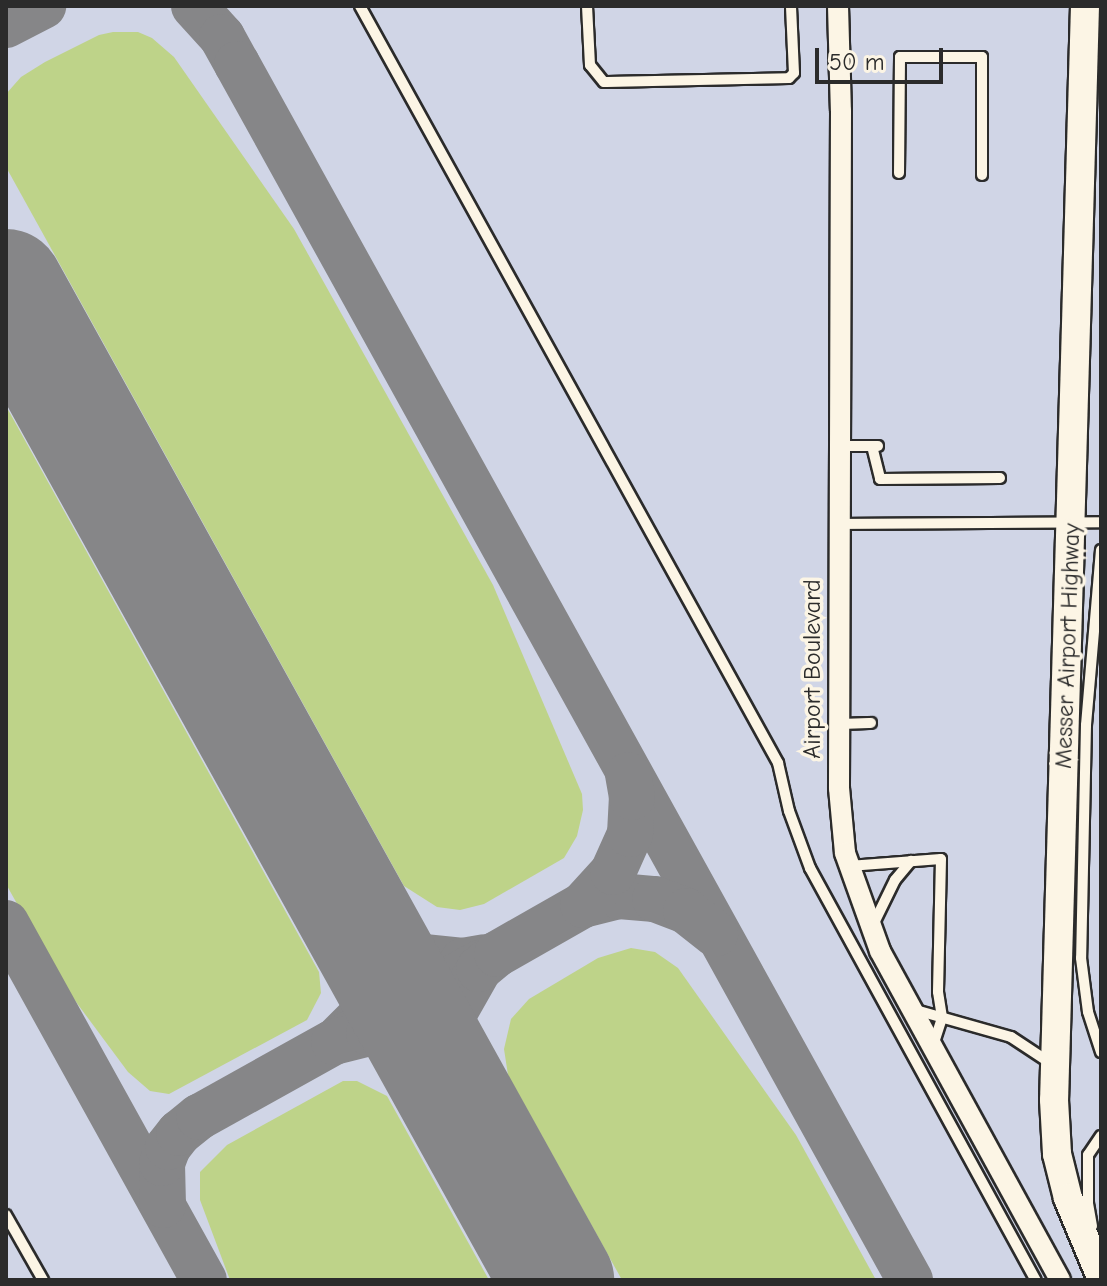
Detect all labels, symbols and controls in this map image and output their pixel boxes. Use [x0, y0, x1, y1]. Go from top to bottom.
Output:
scale bar [819, 32, 947, 82]
text: 50 m [829, 48, 885, 76]
street label: Messer Airport Highway [1049, 523, 1087, 769]
street label: Airport Boulevard [799, 579, 827, 759]

